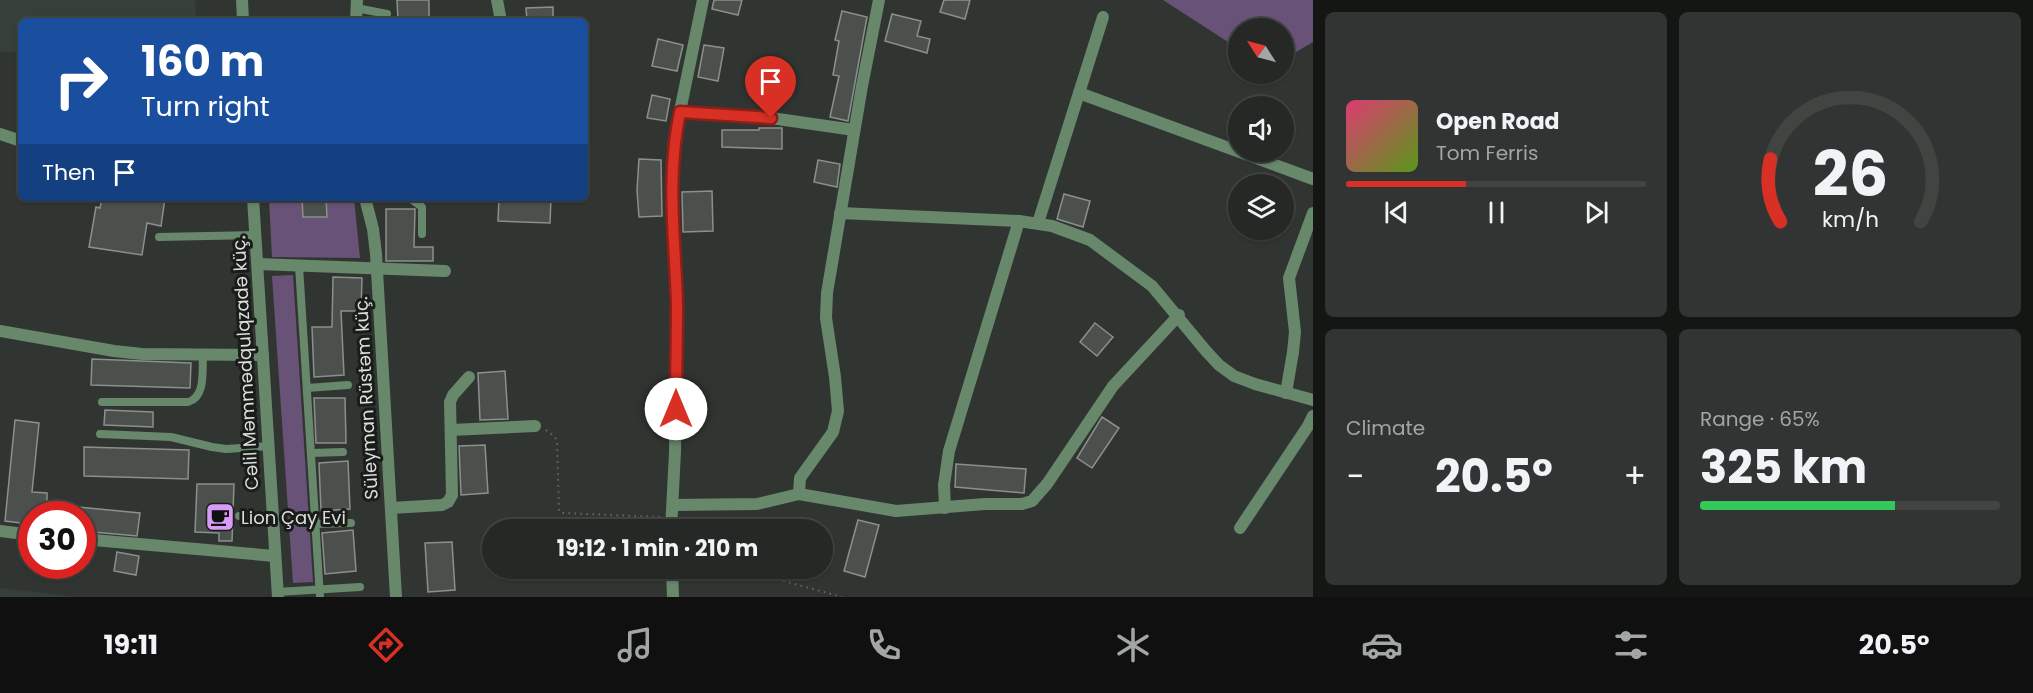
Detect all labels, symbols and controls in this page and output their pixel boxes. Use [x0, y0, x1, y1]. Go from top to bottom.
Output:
north arrow [1228, 18, 1294, 84]
map controls [1228, 18, 1294, 240]
text: 160 m [141, 32, 264, 91]
icon: right [42, 42, 120, 120]
pin [745, 56, 796, 118]
icon: arrive [754, 65, 787, 98]
text: Turn right [141, 88, 270, 125]
button: sound [1228, 96, 1294, 162]
text: Open Road [1436, 106, 1560, 137]
text: 26 [1812, 130, 1888, 218]
text: Tom Ferris [1436, 139, 1538, 167]
icon: arrive [108, 156, 141, 189]
text: Then [42, 157, 96, 188]
button: layers [1228, 174, 1294, 240]
icon: previous [1380, 196, 1413, 229]
icon: pause [1480, 196, 1513, 229]
icon: next [1580, 196, 1613, 229]
text: km/h [1821, 204, 1879, 235]
street label: Cəlil Məmmədqulqzadə küç. [226, 235, 264, 491]
street label: Süleyman Rüstəm küç. [348, 296, 384, 500]
position arrow [644, 377, 708, 441]
text: Range · 65% [1700, 405, 1820, 433]
text: Climate [1346, 414, 1425, 442]
text: 325 km [1700, 436, 1867, 499]
text: 20.5° [1435, 445, 1553, 508]
text: − [1346, 453, 1364, 500]
text: + [1623, 453, 1646, 500]
speed limit sign: 30 [18, 501, 96, 579]
cafe icon: Lion Çay Evi [204, 501, 236, 533]
place label: Lion Çay Evi [241, 505, 346, 530]
text: 19:12 · 1 min · 210 m [557, 533, 758, 564]
icon: directions [365, 624, 407, 666]
icon: music [614, 624, 656, 666]
icon: phone [863, 624, 905, 666]
icon: climate [1112, 624, 1154, 666]
icon: car [1361, 624, 1403, 666]
icon: filters [1610, 624, 1652, 666]
text: 19:11 [103, 626, 158, 663]
text: 20.5° [1859, 626, 1929, 663]

